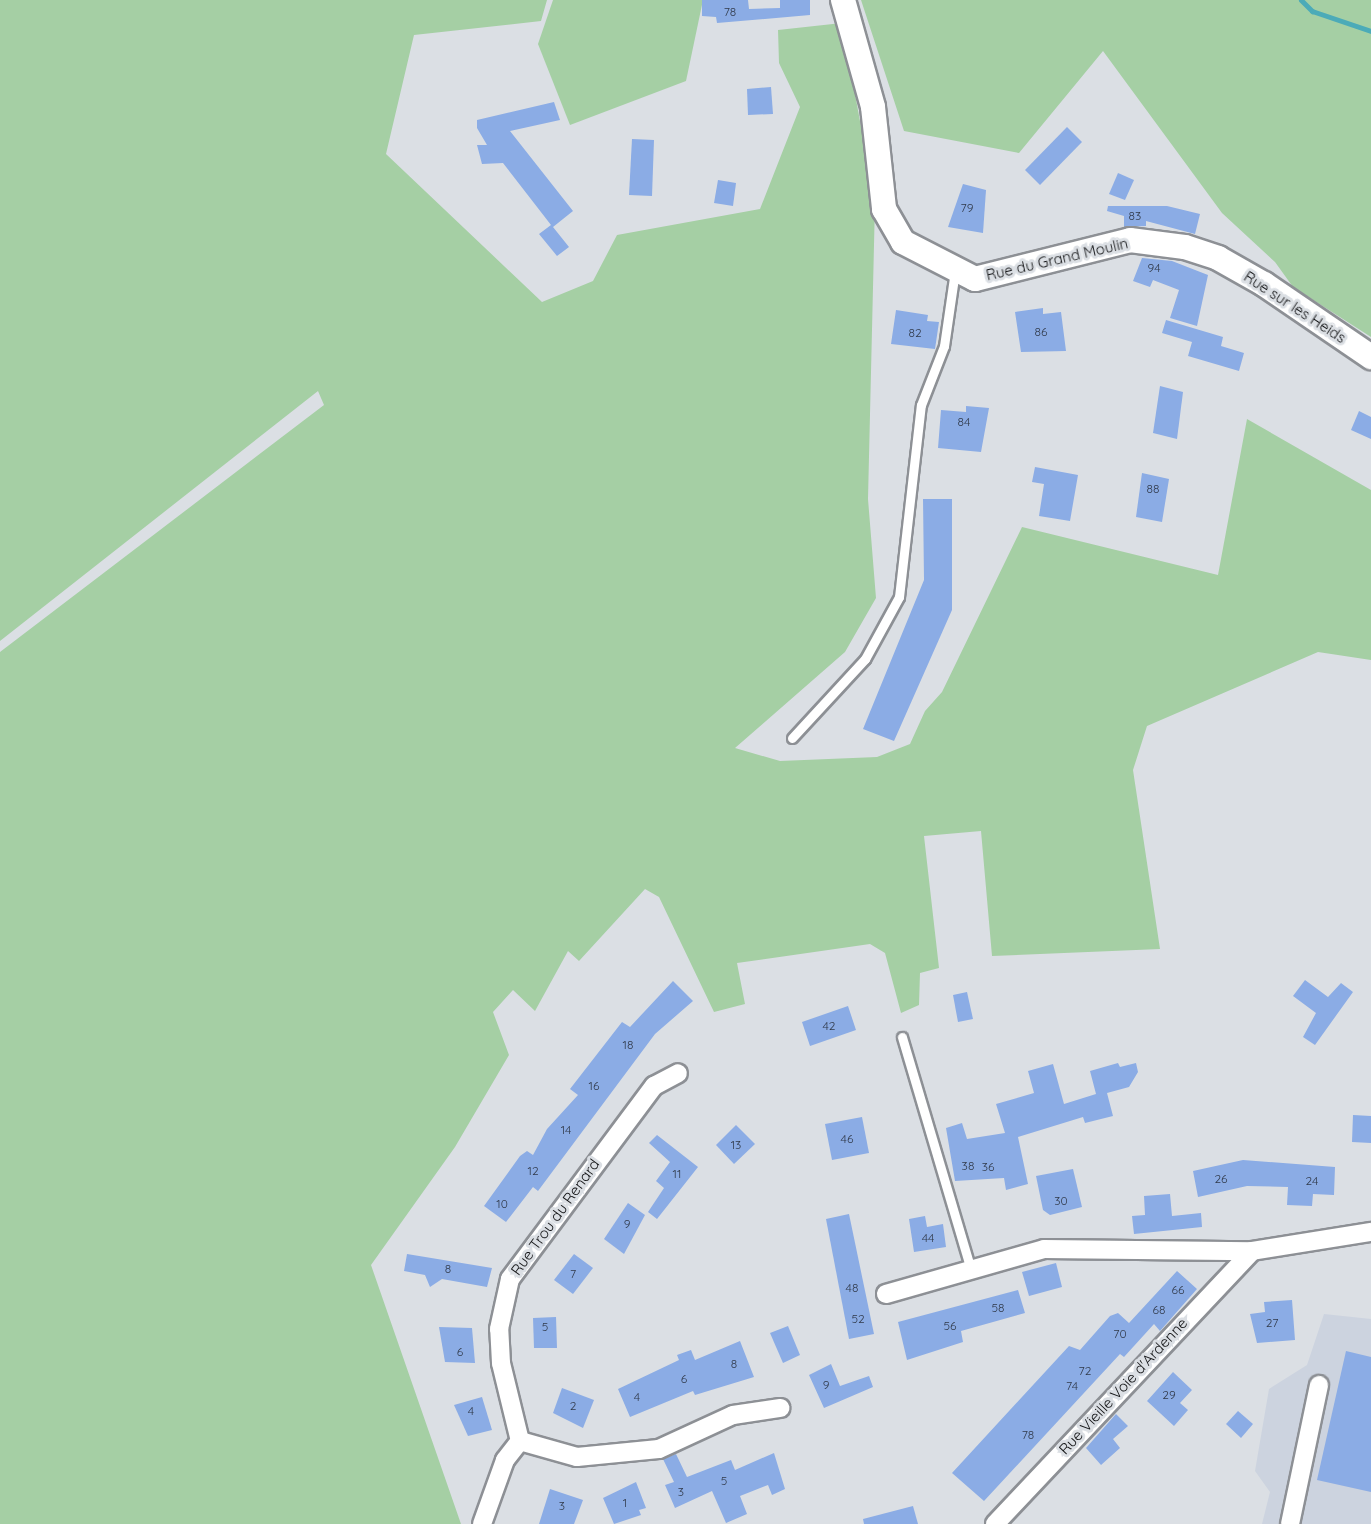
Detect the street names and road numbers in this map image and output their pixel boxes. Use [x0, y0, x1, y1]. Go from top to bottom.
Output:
street label: Rue du Grand Moulin [984, 234, 1130, 284]
street label: Rue sur les Heids [1241, 267, 1349, 347]
street label: Rue Trou du Renard [507, 1155, 603, 1279]
street label: Rue Vieille Voie d'Ardenne [1055, 1314, 1191, 1458]

